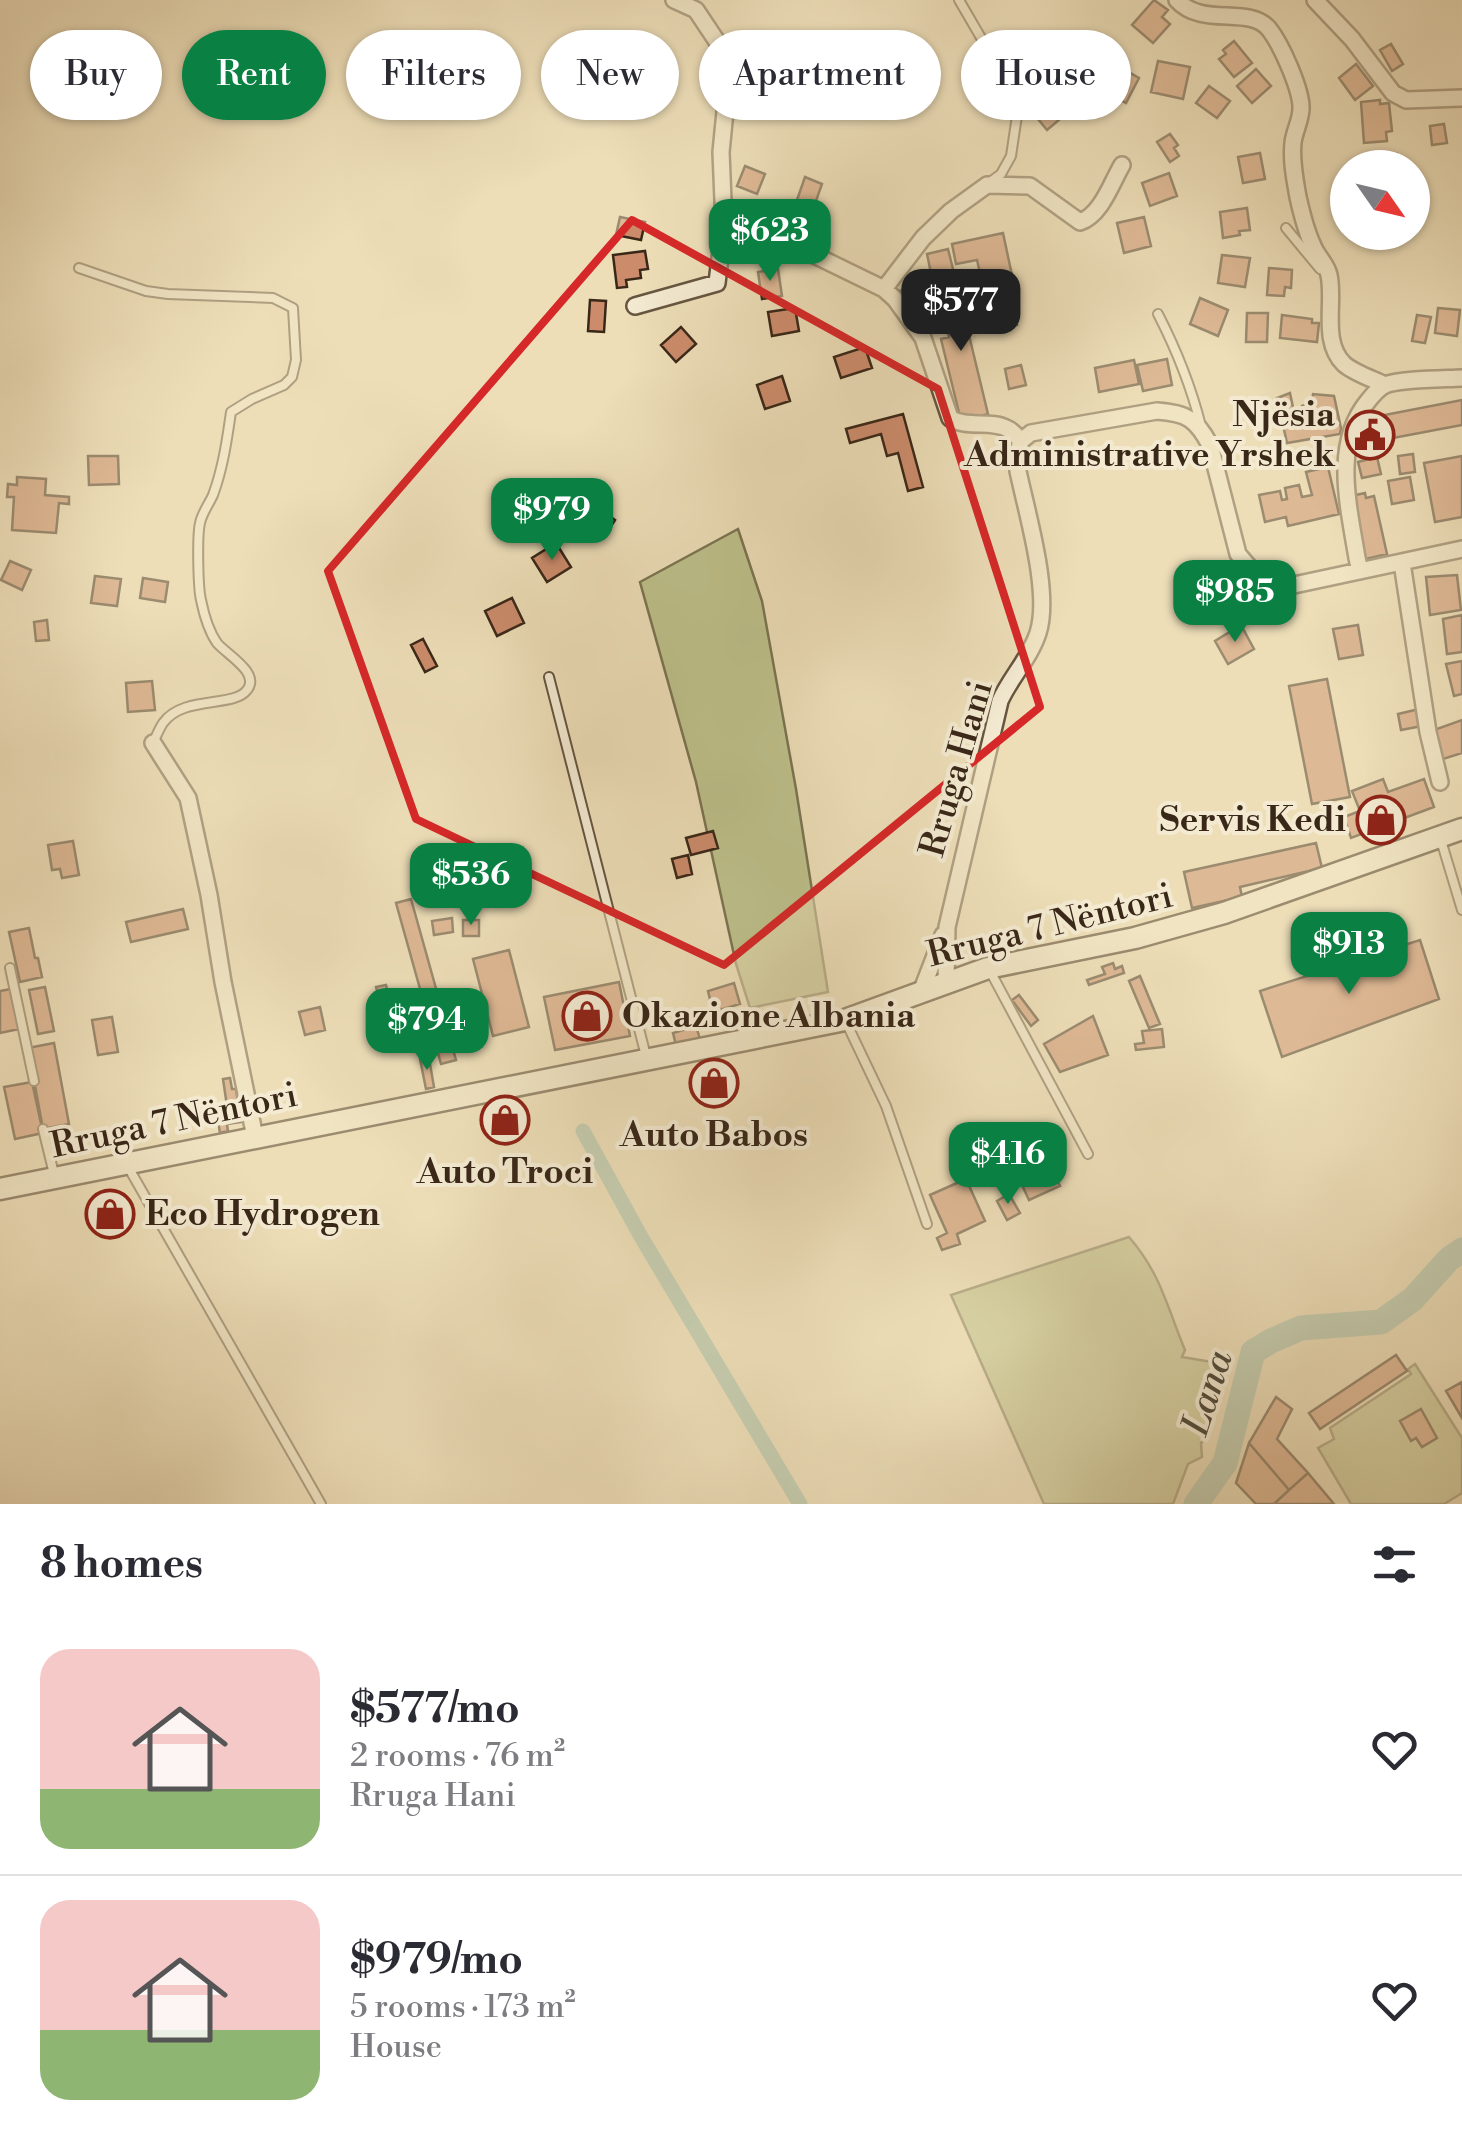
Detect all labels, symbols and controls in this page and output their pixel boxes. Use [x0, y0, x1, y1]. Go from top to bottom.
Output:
chip: Buy [30, 30, 162, 120]
chip: Rent [182, 30, 326, 120]
chip: Filters [346, 30, 521, 120]
chip: New [541, 30, 679, 120]
chip: Apartment [699, 30, 941, 120]
chip: House [961, 30, 1131, 120]
north arrow [1330, 150, 1430, 250]
map controls [1330, 150, 1430, 250]
pin: $623 [711, 199, 829, 284]
text: $623 [731, 211, 809, 251]
pin: $577 [902, 269, 1020, 354]
text: $577 [923, 281, 999, 321]
place label: Njësia Administrative Yrshek [963, 394, 1336, 477]
public building icon: Njësia Administrative Yrshek [1344, 409, 1396, 461]
pin: $979 [493, 478, 611, 563]
text: $979 [513, 490, 591, 530]
pin: $985 [1176, 560, 1294, 645]
text: $985 [1195, 572, 1275, 612]
street label: Rruga Hani [911, 676, 1003, 862]
shop icon: Servis Kedi [1355, 794, 1407, 846]
place label: Servis Kedi [1159, 799, 1346, 842]
pin: $536 [412, 843, 530, 928]
text: $536 [432, 855, 510, 895]
street label: Rruga 7 Nëntori [923, 875, 1177, 977]
pin: $913 [1290, 912, 1408, 997]
text: $913 [1313, 924, 1385, 964]
pin: $794 [368, 988, 486, 1073]
shop icon: Okazione Albania [561, 990, 613, 1042]
place label: Okazione Albania [622, 995, 916, 1038]
text: $794 [388, 1000, 466, 1040]
shop icon: Auto Babos [688, 1057, 740, 1109]
street label: Rruga 7 Nëntori [47, 1074, 301, 1168]
shop icon: Auto Troci [479, 1094, 531, 1146]
place label: Auto Babos [619, 1114, 808, 1157]
pin: $416 [949, 1122, 1067, 1207]
text: $416 [971, 1134, 1045, 1174]
place label: Auto Troci [416, 1151, 593, 1194]
shop icon: Eco Hydrogen [84, 1188, 136, 1240]
place label: Eco Hydrogen [145, 1193, 380, 1236]
water label: Lana [1172, 1344, 1244, 1442]
icon: filters [1367, 1537, 1422, 1592]
text: 8 homes [40, 1538, 203, 1591]
text: $577/mo [350, 1683, 520, 1736]
icon: home [120, 1689, 240, 1809]
icon: heart [1367, 1722, 1422, 1777]
text: 2 rooms · 76 m² [350, 1736, 565, 1776]
text: Rruga Hani [350, 1776, 516, 1816]
text: $979/mo [350, 1934, 523, 1987]
icon: home [120, 1940, 240, 2060]
icon: heart [1367, 1973, 1422, 2028]
text: 5 rooms · 173 m² [350, 1987, 576, 2027]
text: House [350, 2027, 442, 2067]

